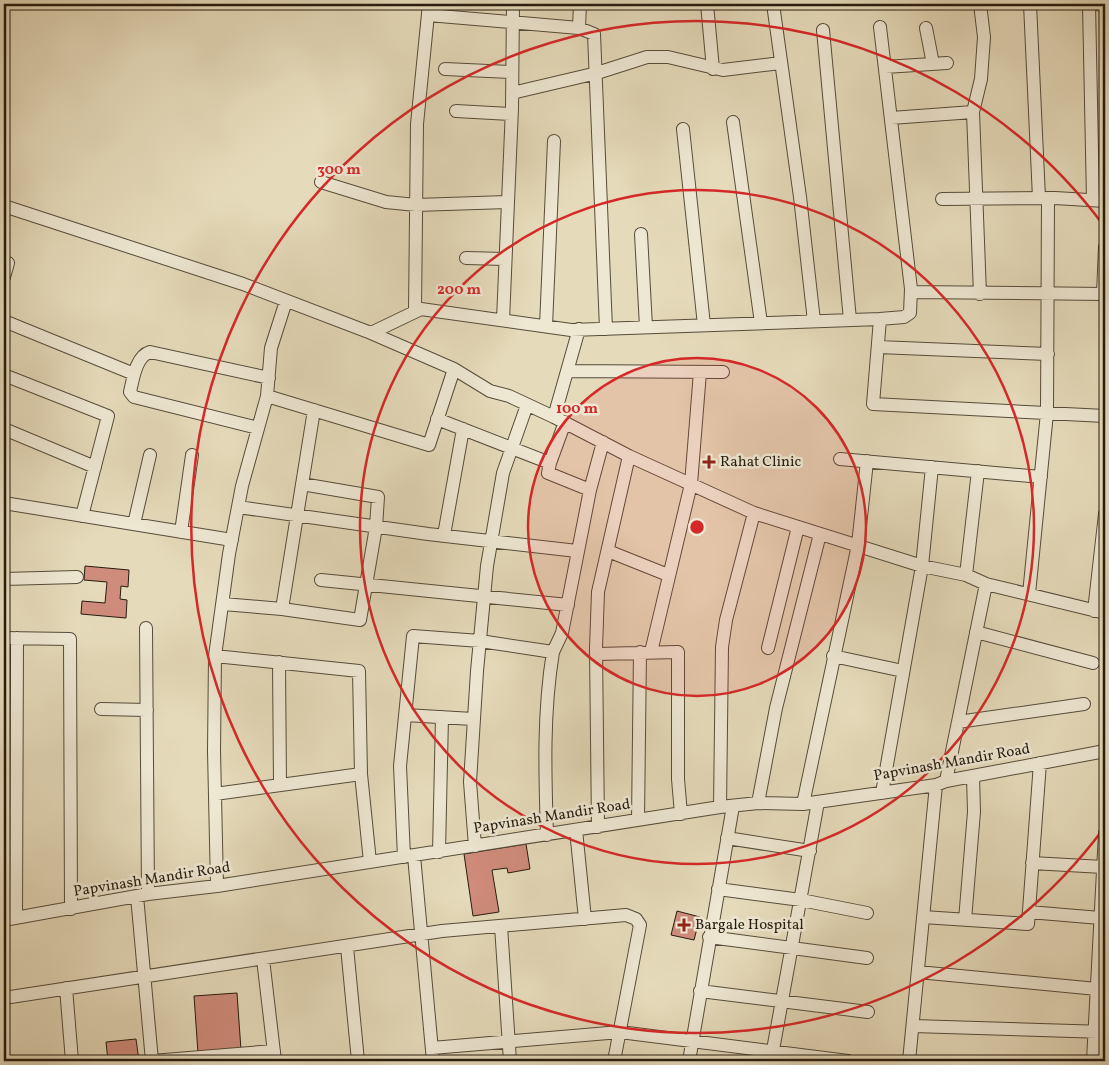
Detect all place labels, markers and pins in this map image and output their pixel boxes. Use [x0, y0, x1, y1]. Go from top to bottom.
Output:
place label: Rahat Clinic [720, 452, 801, 473]
marker: Rahat Clinic [702, 455, 716, 469]
centre of rings [688, 518, 706, 536]
place label: Bargale Hospital [695, 915, 804, 936]
marker: Bargale Hospital [677, 918, 691, 932]

